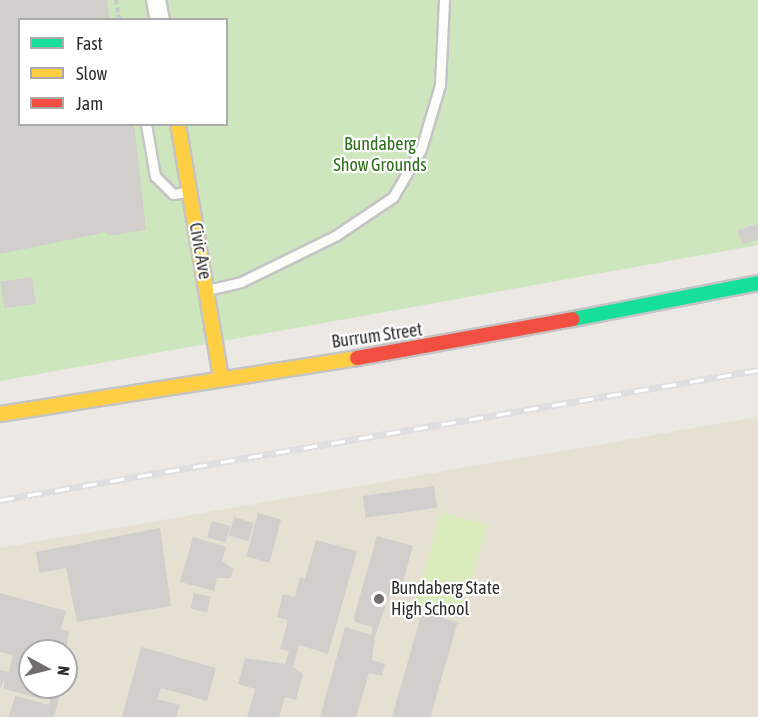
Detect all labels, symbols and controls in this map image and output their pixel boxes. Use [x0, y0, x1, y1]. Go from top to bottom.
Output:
legend [18, 18, 228, 126]
text: Fast [76, 33, 103, 54]
text: Slow [76, 63, 107, 84]
text: Jam [76, 93, 103, 114]
park label: Bundaberg Show Grounds [333, 134, 427, 176]
street label: Civic Ave [184, 221, 216, 281]
street label: Burrum Street [330, 319, 424, 353]
place label: Bundaberg State High School [391, 578, 500, 620]
marker: Bundaberg State High School [372, 592, 386, 606]
north arrow [18, 639, 78, 699]
text: N [54, 665, 73, 677]

